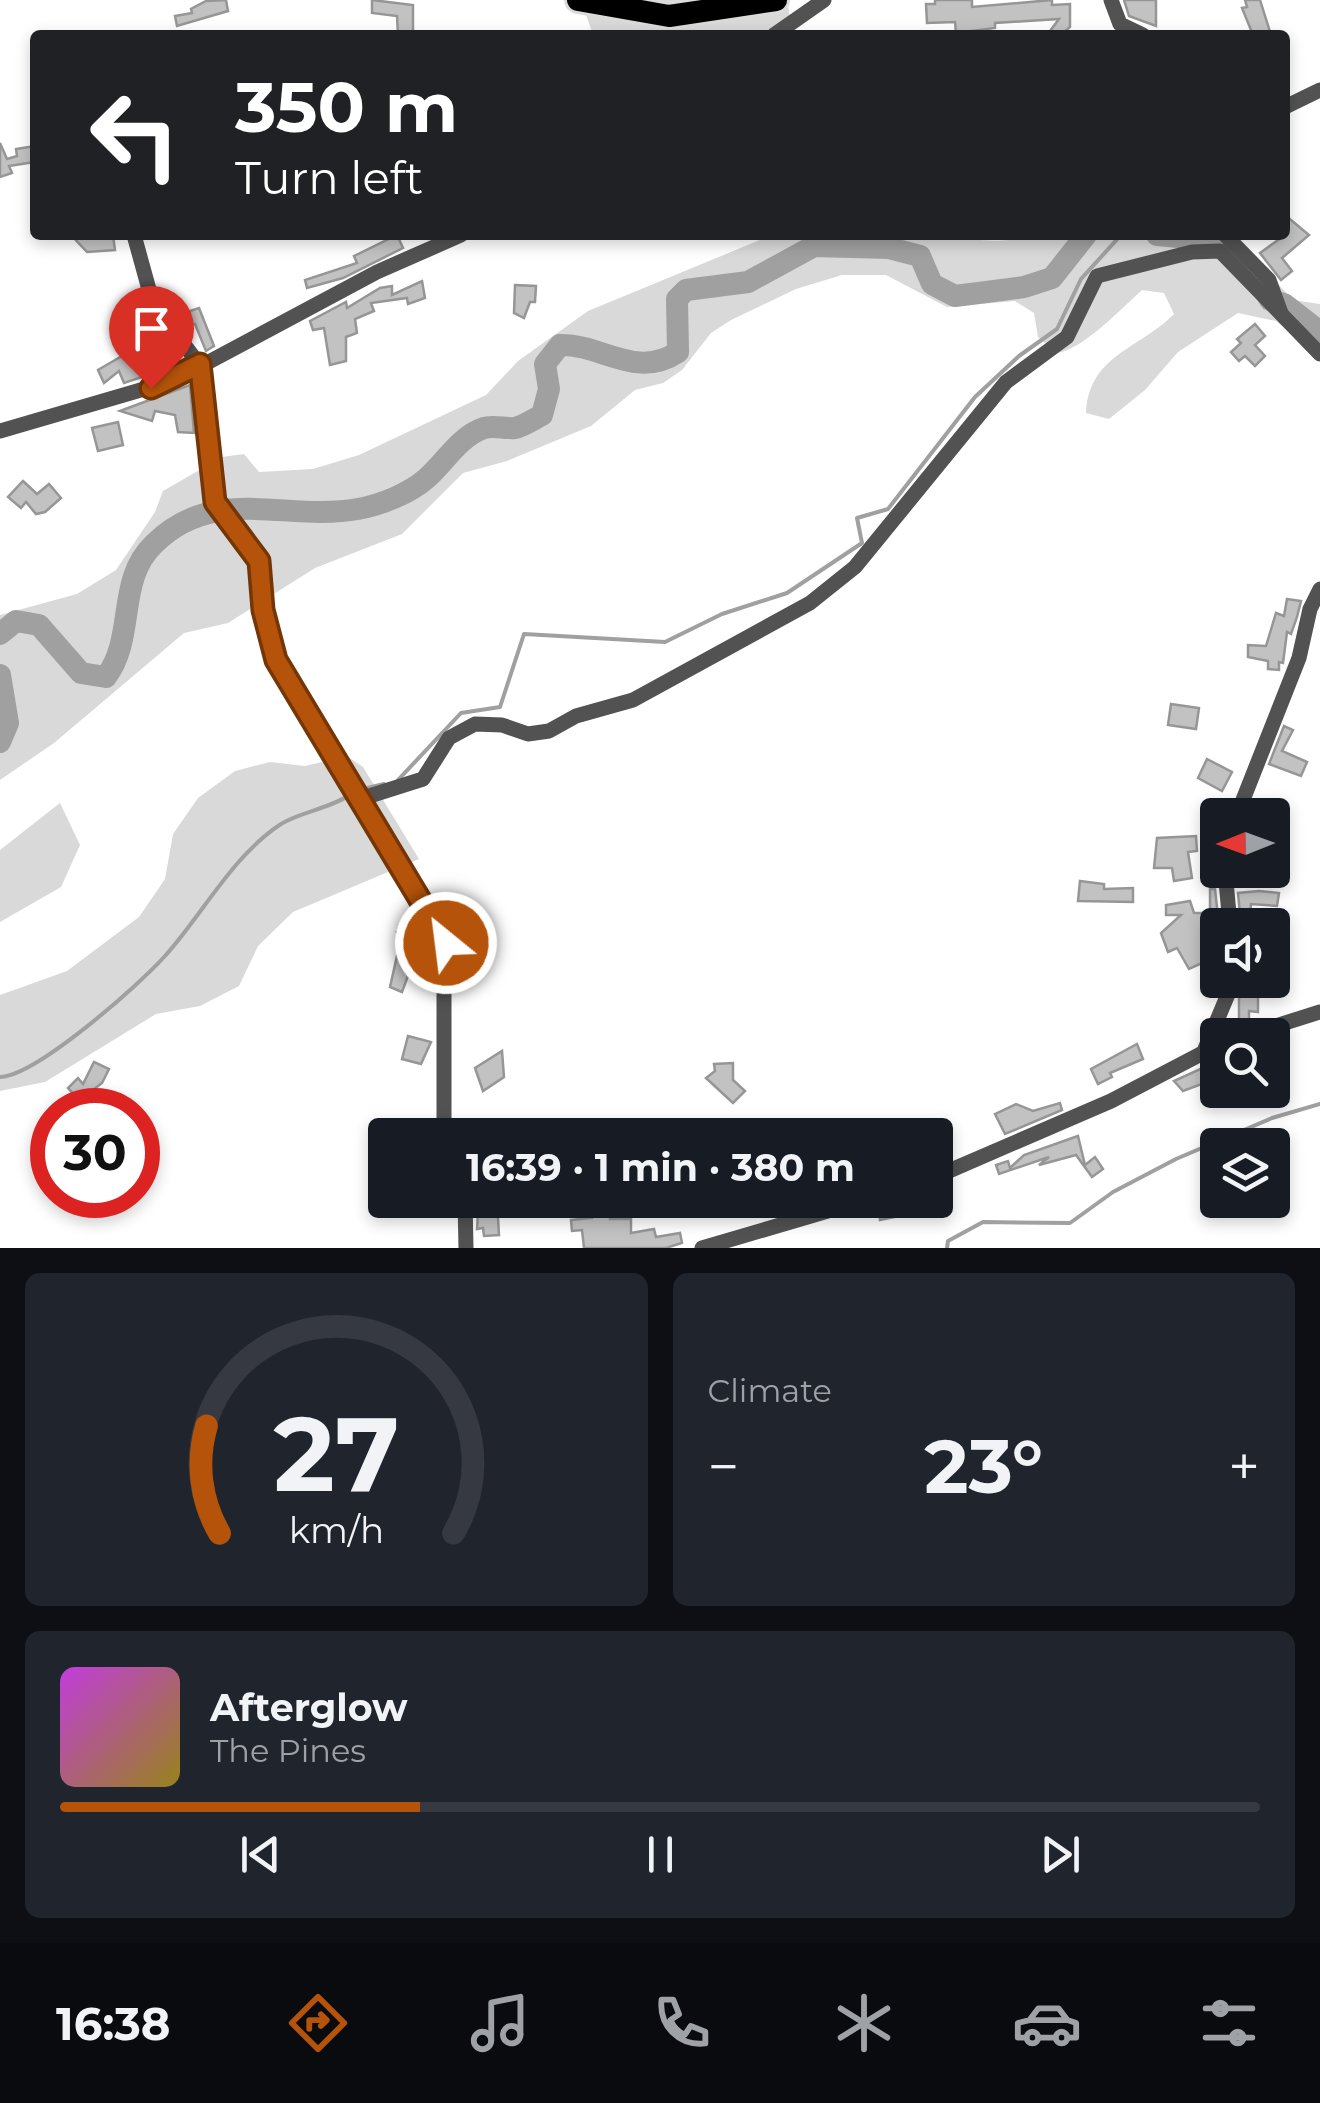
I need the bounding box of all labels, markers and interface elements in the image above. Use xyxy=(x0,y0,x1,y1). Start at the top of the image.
text: 350 m xyxy=(235,64,458,150)
icon: left xyxy=(70,70,200,200)
text: Turn left xyxy=(235,150,423,205)
pin xyxy=(109,286,194,389)
icon: arrive xyxy=(124,301,179,356)
north arrow xyxy=(1200,798,1290,888)
map controls xyxy=(1200,798,1290,1218)
position arrow xyxy=(394,891,498,995)
button: sound xyxy=(1200,908,1290,998)
button: search xyxy=(1200,1018,1290,1108)
speed limit sign: 30 xyxy=(30,1088,160,1218)
button: layers xyxy=(1200,1128,1290,1218)
text: 16:39 · 1 min · 380 m xyxy=(466,1144,855,1191)
text: Climate xyxy=(708,1371,832,1410)
text: 27 xyxy=(273,1390,399,1517)
text: 23° xyxy=(924,1420,1043,1512)
text: − xyxy=(708,1433,739,1500)
text: + xyxy=(1228,1433,1260,1500)
text: km/h xyxy=(289,1508,384,1552)
text: Afterglow xyxy=(210,1684,408,1731)
text: The Pines xyxy=(210,1731,366,1770)
icon: previous xyxy=(233,1827,288,1882)
icon: pause xyxy=(633,1827,688,1882)
icon: next xyxy=(1033,1827,1088,1882)
icon: directions xyxy=(283,1988,353,2058)
icon: music xyxy=(465,1988,535,2058)
icon: phone xyxy=(647,1988,717,2058)
icon: climate xyxy=(829,1988,899,2058)
icon: car xyxy=(1012,1988,1082,2058)
icon: filters xyxy=(1194,1988,1264,2058)
text: 16:38 xyxy=(56,1996,171,2051)

